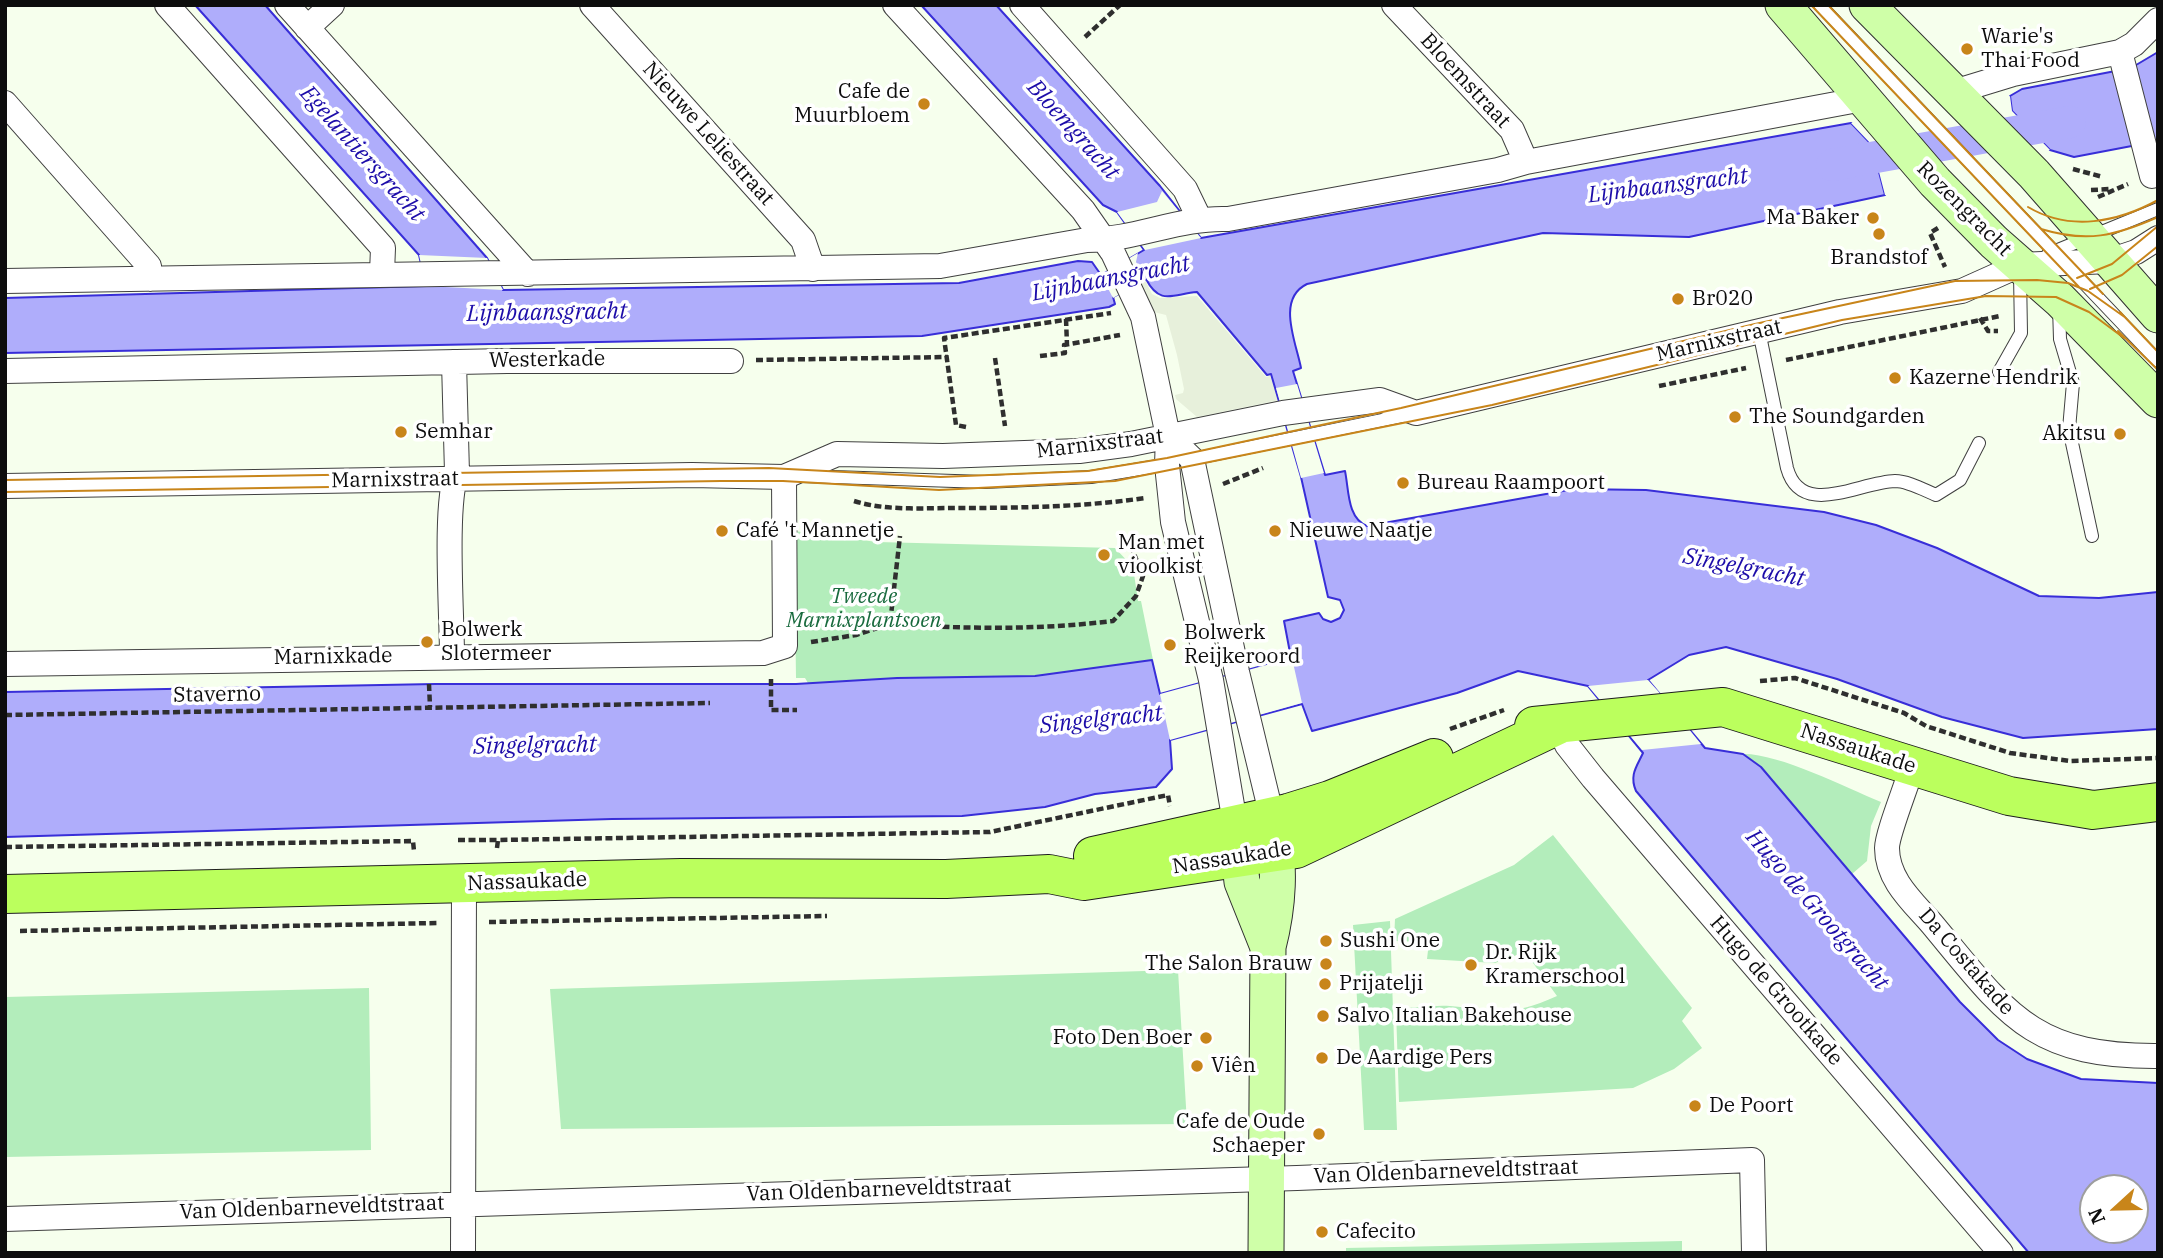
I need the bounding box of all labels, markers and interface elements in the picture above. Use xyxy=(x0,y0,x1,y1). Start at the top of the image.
place label: Warie's Thai Food xyxy=(1981,24,2080,74)
street label: Bloemstraat xyxy=(1415,28,1515,134)
marker: Warie's Thai Food xyxy=(1959,41,1975,57)
street label: Nieuwe Leliestraat xyxy=(637,57,779,211)
water label: Bloemgracht xyxy=(1021,74,1125,186)
place label: Cafe de Muurbloem xyxy=(794,79,910,129)
water label: Egelantiersgracht xyxy=(294,80,430,228)
marker: Cafe de Muurbloem xyxy=(916,96,932,112)
street label: Rozengracht xyxy=(1911,156,2017,262)
water label: Lijnbaansgracht xyxy=(1587,163,1749,209)
place label: Ma Baker xyxy=(1766,205,1859,231)
marker: Ma Baker xyxy=(1865,210,1881,226)
marker: Brandstof xyxy=(1871,226,1887,242)
place label: Brandstof xyxy=(1830,245,1928,271)
water label: Lijnbaansgracht xyxy=(1030,250,1192,308)
place label: Br020 xyxy=(1692,286,1753,312)
marker: Br020 xyxy=(1670,291,1686,307)
water label: Lijnbaansgracht xyxy=(466,298,628,328)
street label: Marnixstraat xyxy=(1654,314,1784,368)
street label: Westerkade xyxy=(489,346,605,374)
place label: Kazerne Hendrik xyxy=(1909,365,2078,391)
marker: Kazerne Hendrik xyxy=(1887,370,1903,386)
place label: The Soundgarden xyxy=(1749,404,1925,430)
marker: The Soundgarden xyxy=(1727,409,1743,425)
place label: Semhar xyxy=(415,419,492,445)
place label: Akitsu xyxy=(2042,421,2106,447)
marker: Semhar xyxy=(393,424,409,440)
street label: Marnixstraat xyxy=(1035,424,1165,464)
marker: Akitsu xyxy=(2112,426,2128,442)
street label: Marnixstraat xyxy=(331,466,459,494)
place label: Bureau Raampoort xyxy=(1417,470,1605,496)
marker: Bureau Raampoort xyxy=(1395,475,1411,491)
place label: Café 't Mannetje xyxy=(736,518,894,544)
place label: Nieuwe Naatje xyxy=(1289,518,1432,544)
marker: Café 't Mannetje xyxy=(714,523,730,539)
marker: Nieuwe Naatje xyxy=(1267,523,1283,539)
place label: Man met vioolkist xyxy=(1118,530,1205,580)
water label: Singelgracht xyxy=(1681,543,1807,593)
marker: Man met vioolkist xyxy=(1096,547,1112,563)
park label: Tweede Marnixplantsoen xyxy=(787,584,941,634)
place label: Bolwerk Slotermeer xyxy=(441,617,551,667)
place label: Bolwerk Reijkeroord xyxy=(1184,620,1301,670)
marker: Bolwerk Slotermeer xyxy=(419,634,435,650)
marker: Bolwerk Reijkeroord xyxy=(1162,637,1178,653)
street label: Marnixkade xyxy=(273,643,393,671)
street label: Staverno xyxy=(173,682,261,708)
water label: Singelgracht xyxy=(1038,700,1164,740)
street label: Nassaukade xyxy=(1797,718,1919,780)
water label: Singelgracht xyxy=(473,731,597,761)
water label: Hugo de Grootgracht xyxy=(1740,824,1894,996)
street label: Nassaukade xyxy=(1171,836,1293,880)
street label: Nassaukade xyxy=(467,867,587,897)
street label: Da Costakade xyxy=(1913,903,2019,1021)
street label: Hugo de Grootkade xyxy=(1704,911,1848,1071)
place label: Sushi One xyxy=(1340,928,1440,954)
marker: Sushi One xyxy=(1318,933,1334,949)
place label: Dr. Rijk Kramerschool xyxy=(1485,940,1625,990)
place label: The Salon Brauw xyxy=(1145,951,1312,977)
marker: The Salon Brauw xyxy=(1318,956,1334,972)
marker: Dr. Rijk Kramerschool xyxy=(1463,957,1479,973)
place label: Prijatelji xyxy=(1339,971,1423,997)
marker: Prijatelji xyxy=(1317,976,1333,992)
place label: Salvo Italian Bakehouse xyxy=(1337,1003,1572,1029)
marker: Salvo Italian Bakehouse xyxy=(1315,1008,1331,1024)
place label: Foto Den Boer xyxy=(1053,1025,1192,1051)
marker: Foto Den Boer xyxy=(1198,1030,1214,1046)
place label: De Aardige Pers xyxy=(1336,1045,1492,1071)
marker: De Aardige Pers xyxy=(1314,1050,1330,1066)
place label: Viên xyxy=(1211,1053,1256,1079)
marker: Viên xyxy=(1189,1058,1205,1074)
place label: De Poort xyxy=(1709,1093,1793,1119)
marker: De Poort xyxy=(1687,1098,1703,1114)
place label: Cafe de Oude Schaeper xyxy=(1176,1109,1305,1159)
marker: Cafe de Oude Schaeper xyxy=(1311,1126,1327,1142)
street label: Van Oldenbarneveldtstraat xyxy=(1313,1155,1579,1189)
street label: Van Oldenbarneveldtstraat xyxy=(746,1173,1012,1207)
north arrow xyxy=(2079,1174,2149,1244)
street label: Van Oldenbarneveldtstraat xyxy=(179,1191,445,1225)
text: N xyxy=(2082,1205,2110,1228)
place label: Cafecito xyxy=(1336,1219,1416,1245)
marker: Cafecito xyxy=(1314,1224,1330,1240)

